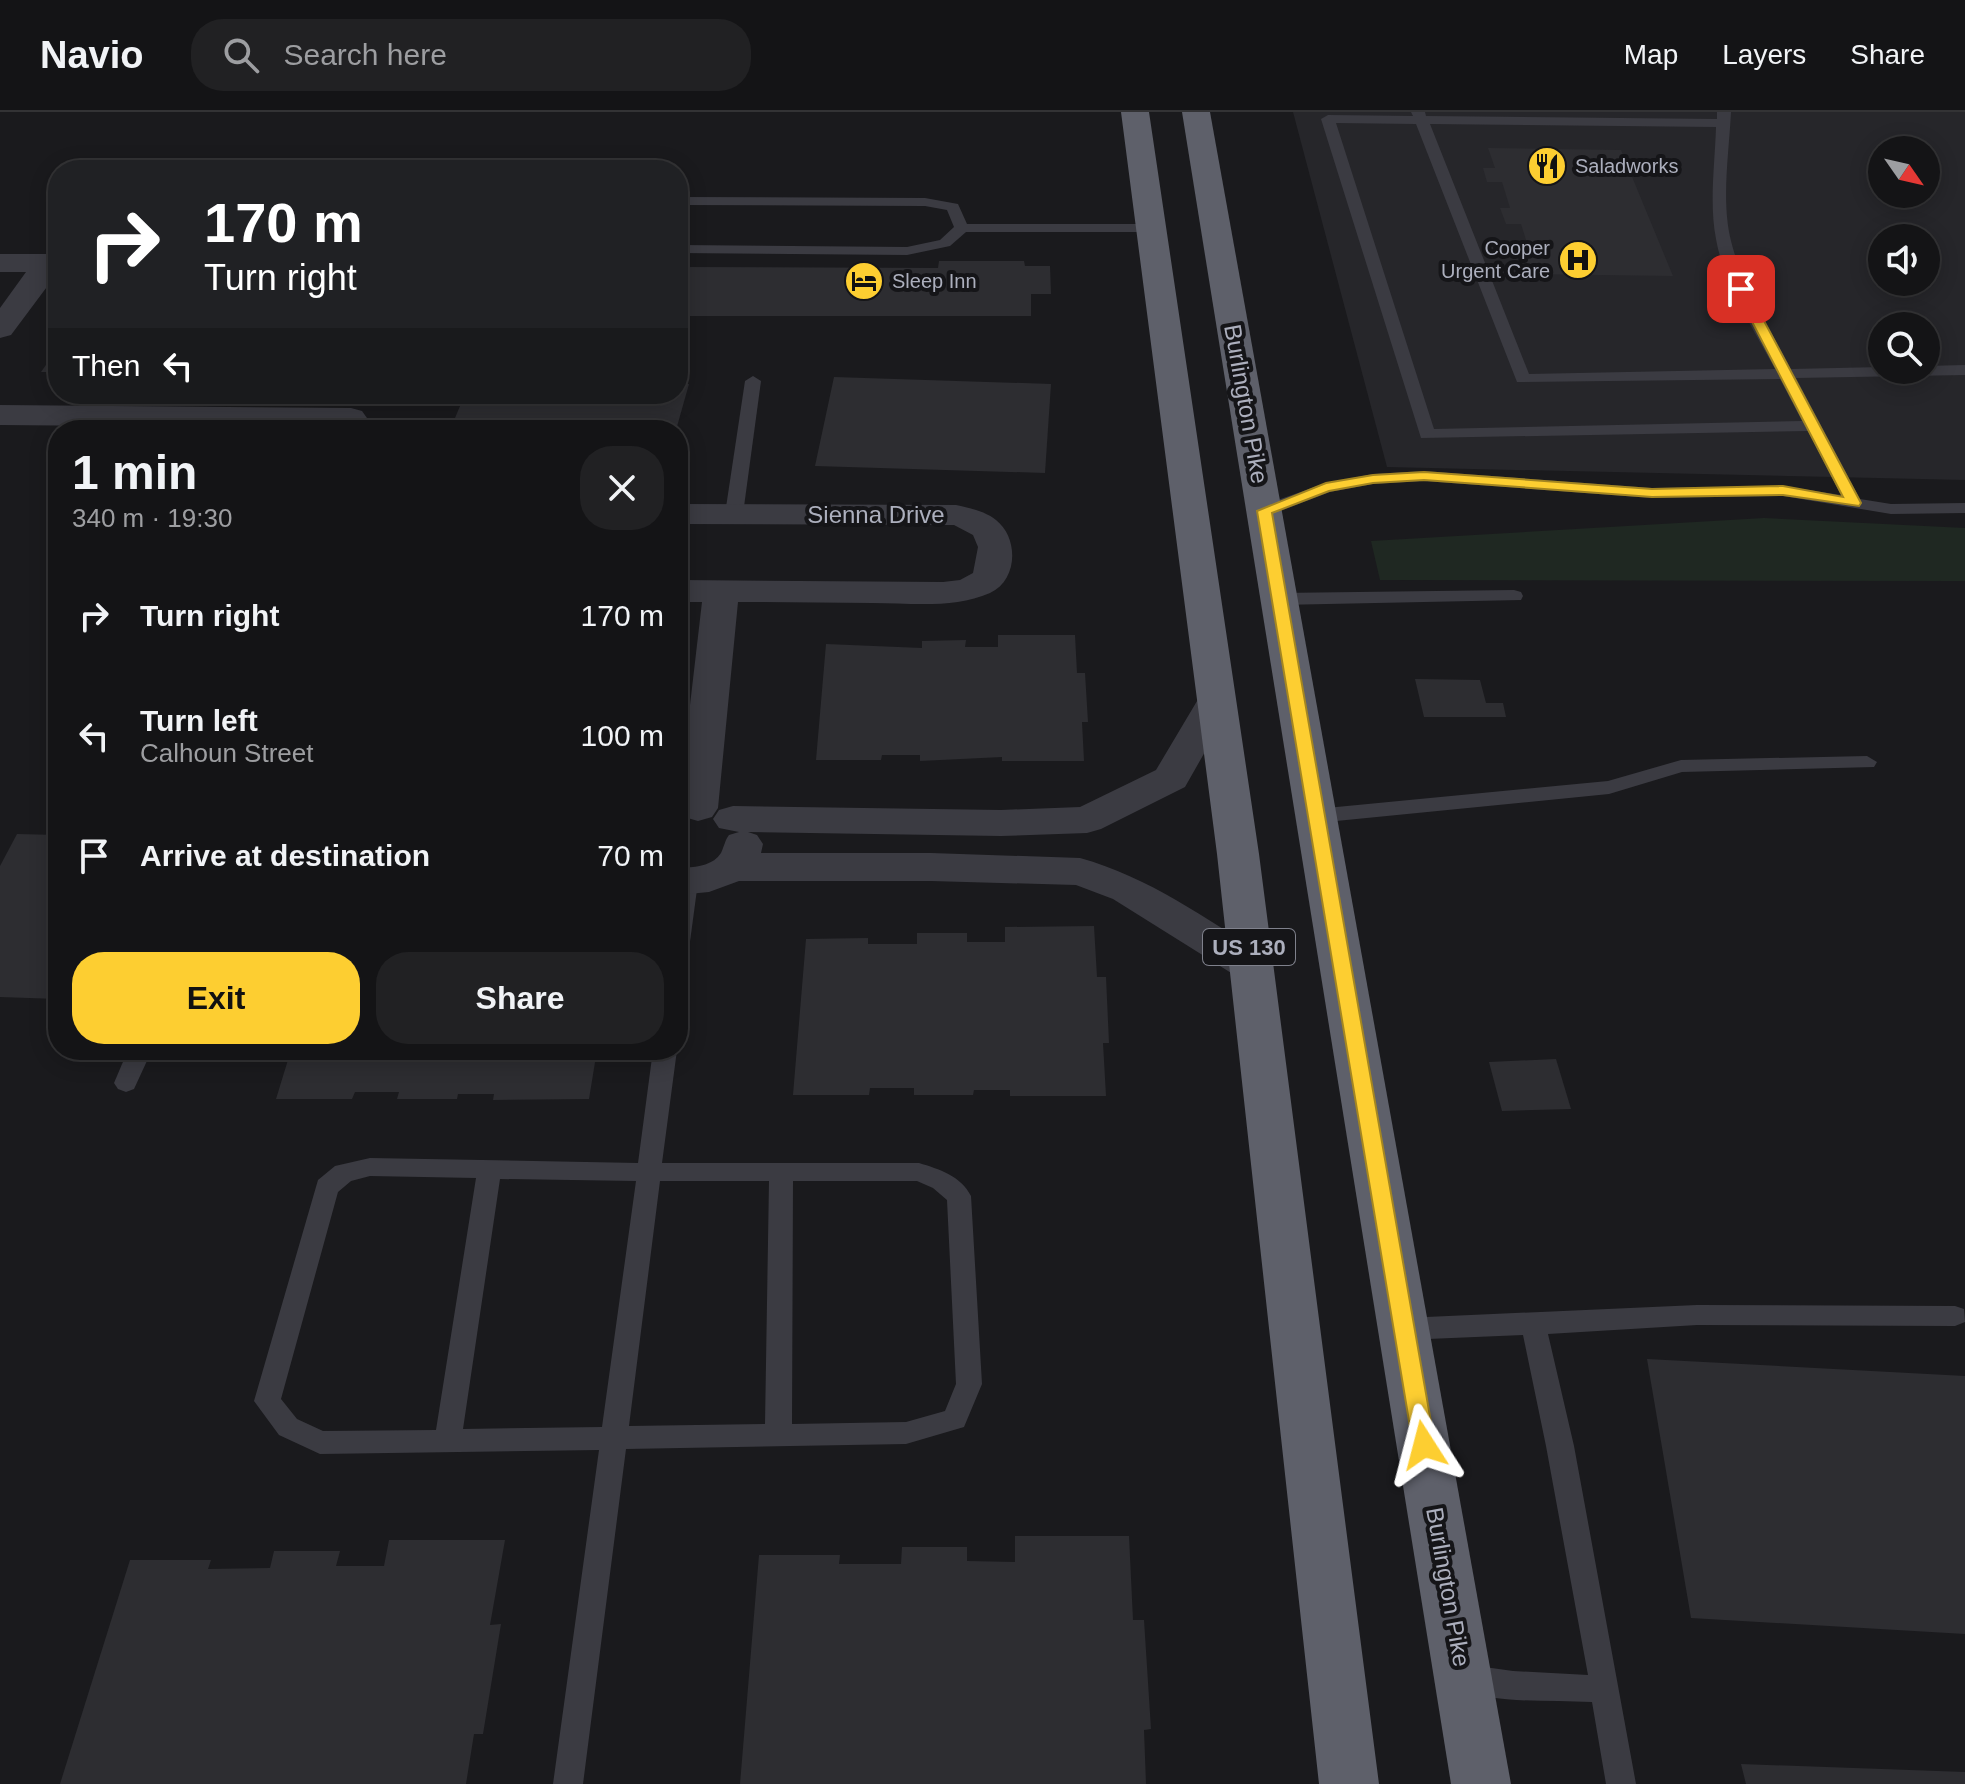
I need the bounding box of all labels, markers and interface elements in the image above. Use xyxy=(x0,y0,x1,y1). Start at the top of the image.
search box xyxy=(191,19,751,91)
icon: search xyxy=(219,33,263,77)
text: Navio xyxy=(40,34,143,76)
text: Search here xyxy=(283,38,447,71)
text: Map xyxy=(1624,39,1678,70)
text: Layers xyxy=(1722,39,1806,70)
text: Share xyxy=(1850,39,1925,70)
north arrow xyxy=(1868,136,1940,208)
map controls xyxy=(1868,136,1940,384)
restaurant icon: Saladworks xyxy=(1526,145,1568,187)
place label: Saladworks xyxy=(1575,155,1678,177)
text: 170 m xyxy=(204,191,363,254)
icon: right xyxy=(72,192,176,296)
button: sound xyxy=(1868,224,1940,296)
place label: Cooper Urgent Care xyxy=(1441,237,1550,282)
hospital icon: Cooper Urgent Care xyxy=(1557,239,1599,281)
pin xyxy=(1707,255,1775,323)
text: Turn right xyxy=(204,257,357,298)
hotel icon: Sleep Inn xyxy=(843,260,885,302)
icon: arrive xyxy=(1719,267,1763,311)
place label: Sleep Inn xyxy=(892,270,977,292)
button: search xyxy=(1868,312,1940,384)
street label: Burlington Pike xyxy=(1219,322,1274,486)
icon: left xyxy=(156,344,200,388)
text: Then xyxy=(72,349,140,382)
text: 1 min xyxy=(72,446,197,499)
button: close xyxy=(580,446,664,530)
street label: Sienna Drive xyxy=(807,501,945,528)
text: 340 m · 19:30 xyxy=(72,503,232,533)
icon: right xyxy=(72,594,116,638)
text: Turn right xyxy=(140,599,279,632)
text: 170 m xyxy=(581,599,664,632)
text: Turn left xyxy=(140,704,258,737)
icon: left xyxy=(72,714,116,758)
text: 100 m xyxy=(581,719,664,752)
text: Calhoun Street xyxy=(140,738,313,768)
icon: arrive xyxy=(72,834,116,878)
text: Arrive at destination xyxy=(140,839,430,872)
text: 70 m xyxy=(597,839,664,872)
road number: US 130 xyxy=(1203,929,1295,965)
button: Exit xyxy=(72,952,360,1044)
button: Share xyxy=(376,952,664,1044)
position arrow xyxy=(1382,1403,1466,1487)
street label: Burlington Pike xyxy=(1421,1505,1476,1669)

